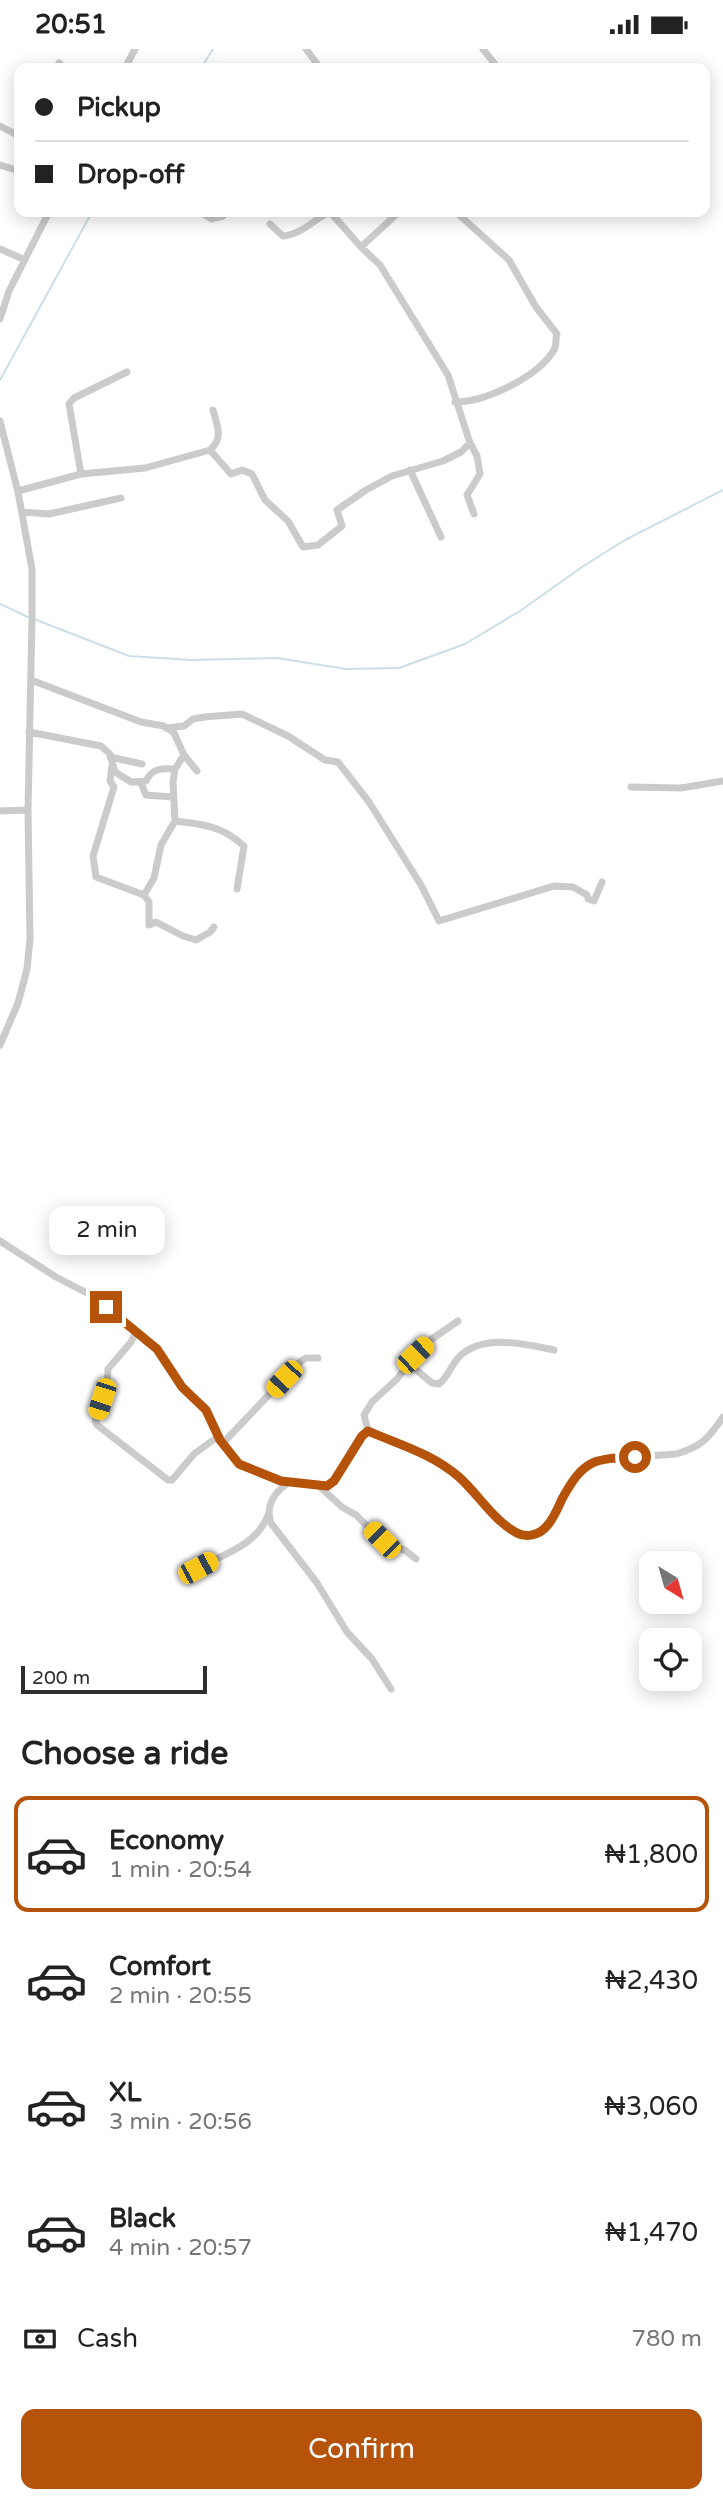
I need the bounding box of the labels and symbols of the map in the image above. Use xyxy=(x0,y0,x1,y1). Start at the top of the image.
callout: 2 min xyxy=(48,1205,164,1255)
route end xyxy=(90,1291,122,1323)
car xyxy=(393,1333,438,1377)
car xyxy=(262,1356,307,1402)
car xyxy=(86,1376,119,1422)
route start xyxy=(619,1441,651,1473)
car xyxy=(360,1518,405,1562)
car xyxy=(175,1549,222,1587)
north arrow xyxy=(639,1551,702,1613)
scale bar xyxy=(21,1663,206,1695)

